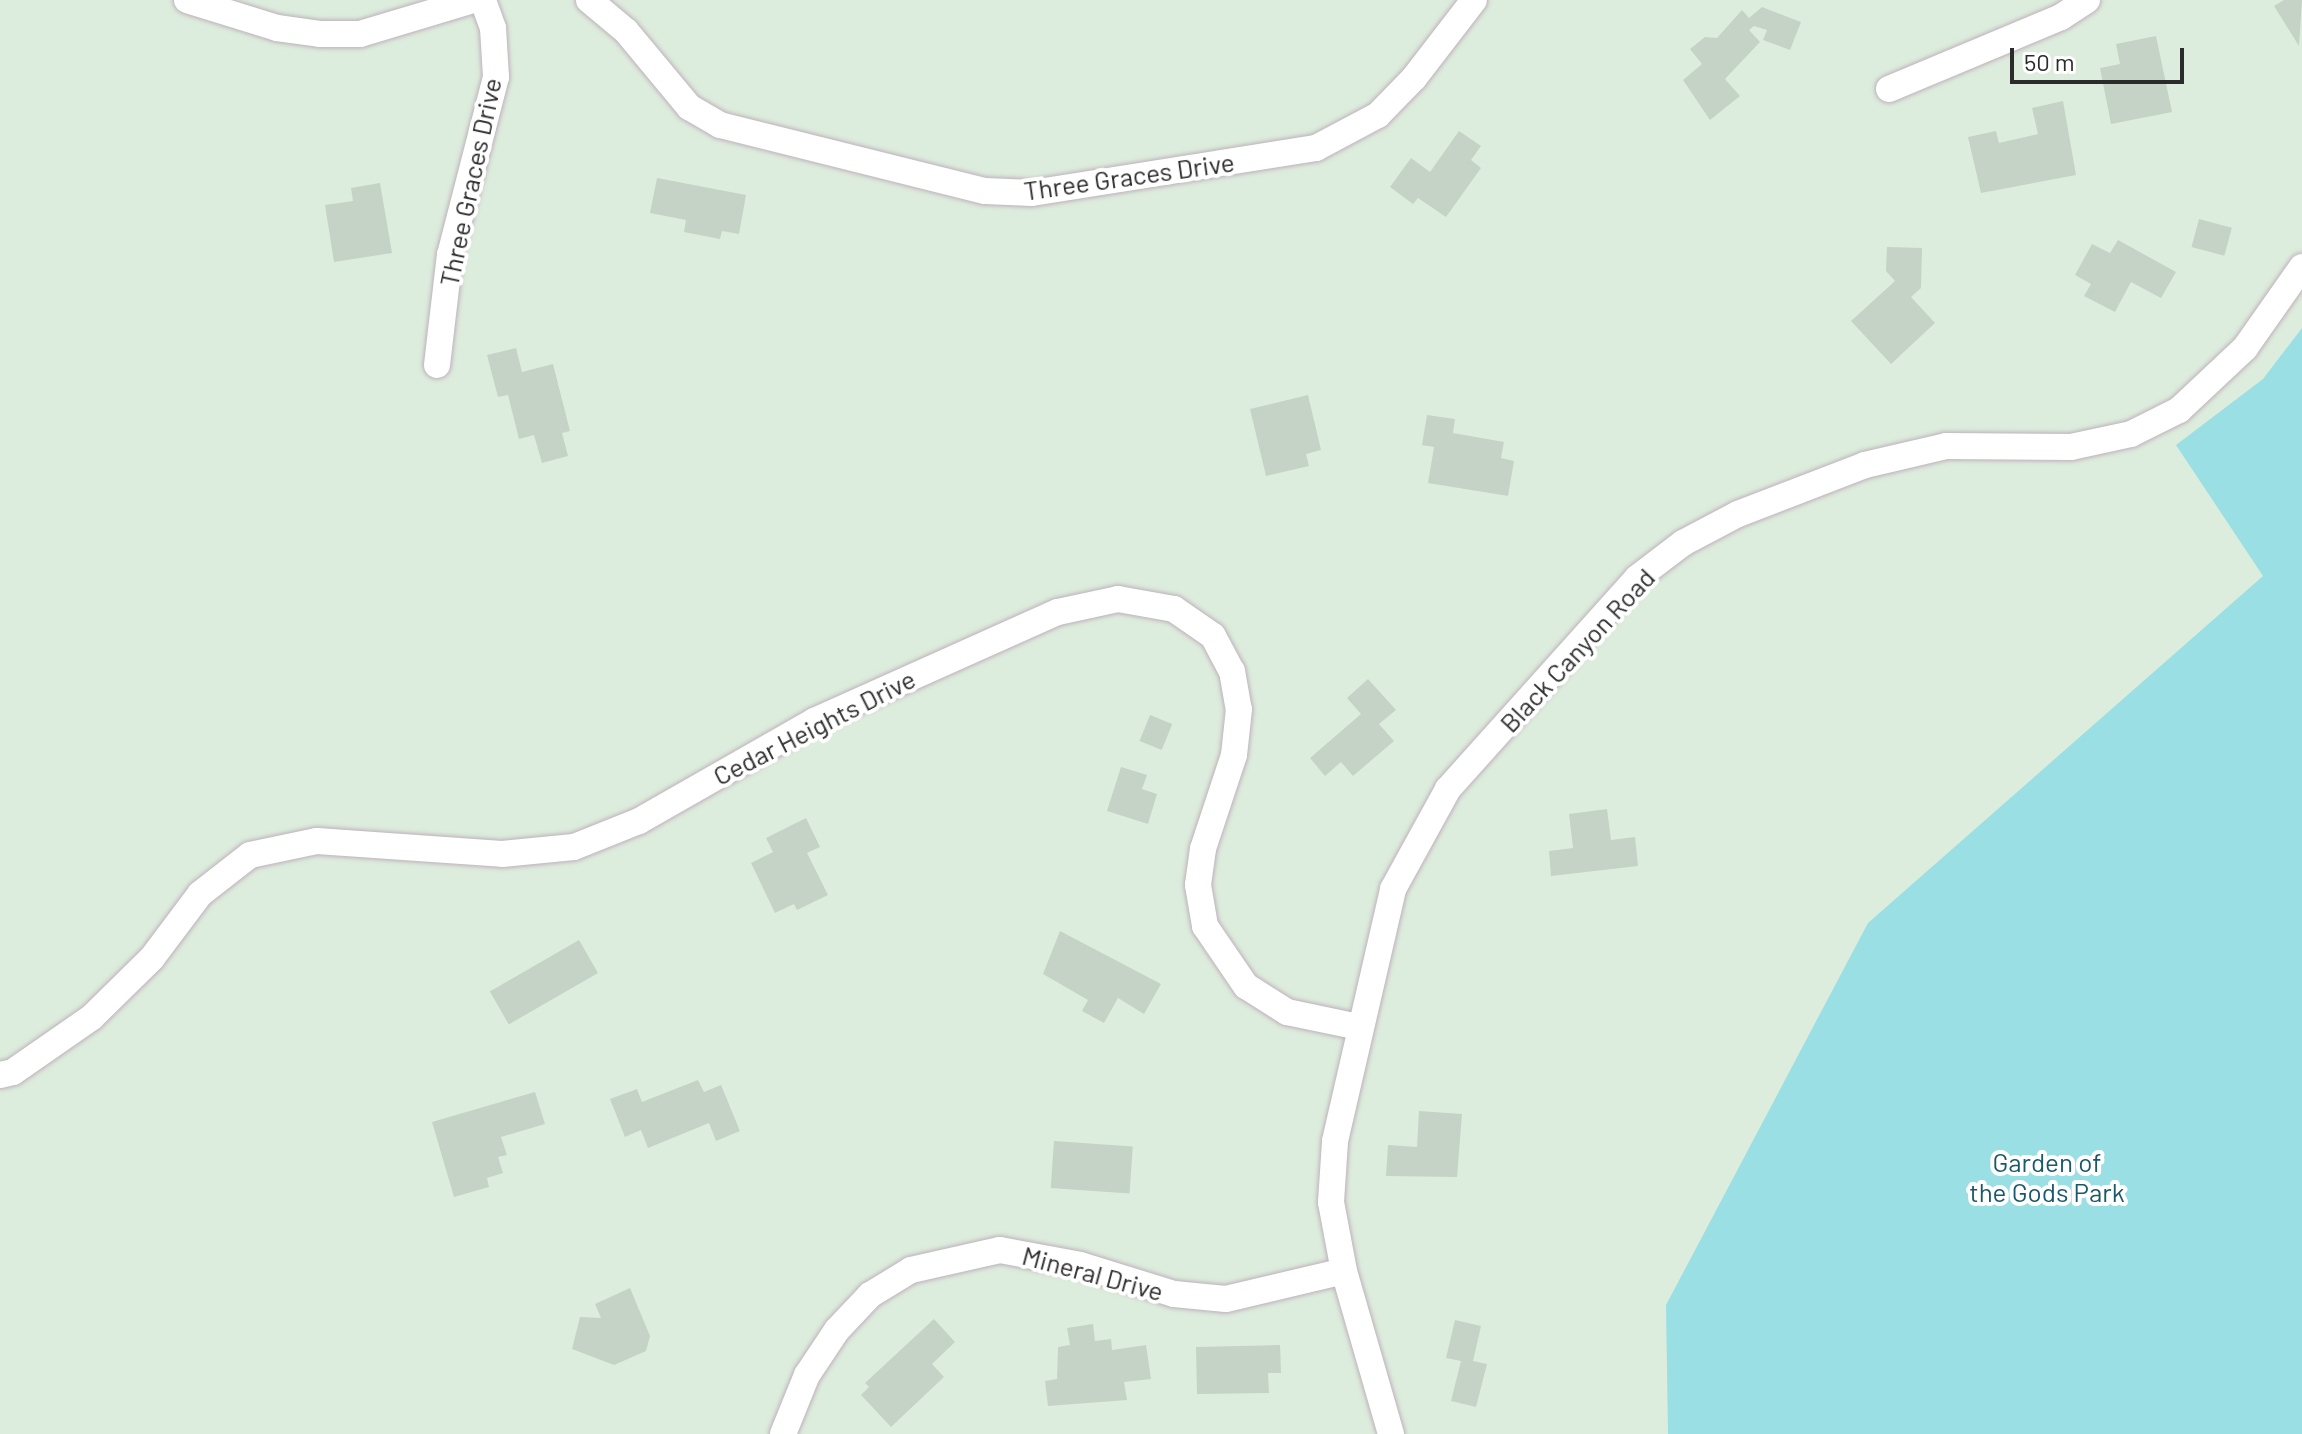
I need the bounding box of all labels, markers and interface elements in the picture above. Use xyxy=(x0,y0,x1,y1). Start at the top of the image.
scale bar xyxy=(2014,32,2188,82)
text: 50 m xyxy=(2024,47,2075,76)
street label: Three Graces Drive xyxy=(433,75,507,289)
street label: Three Graces Drive xyxy=(1022,146,1236,206)
street label: Black Canyon Road xyxy=(1493,562,1661,738)
street label: Cedar Heights Drive xyxy=(708,663,920,791)
park label: Garden of the Gods Park xyxy=(1969,1146,2125,1208)
street label: Mineral Drive xyxy=(1019,1239,1167,1307)

